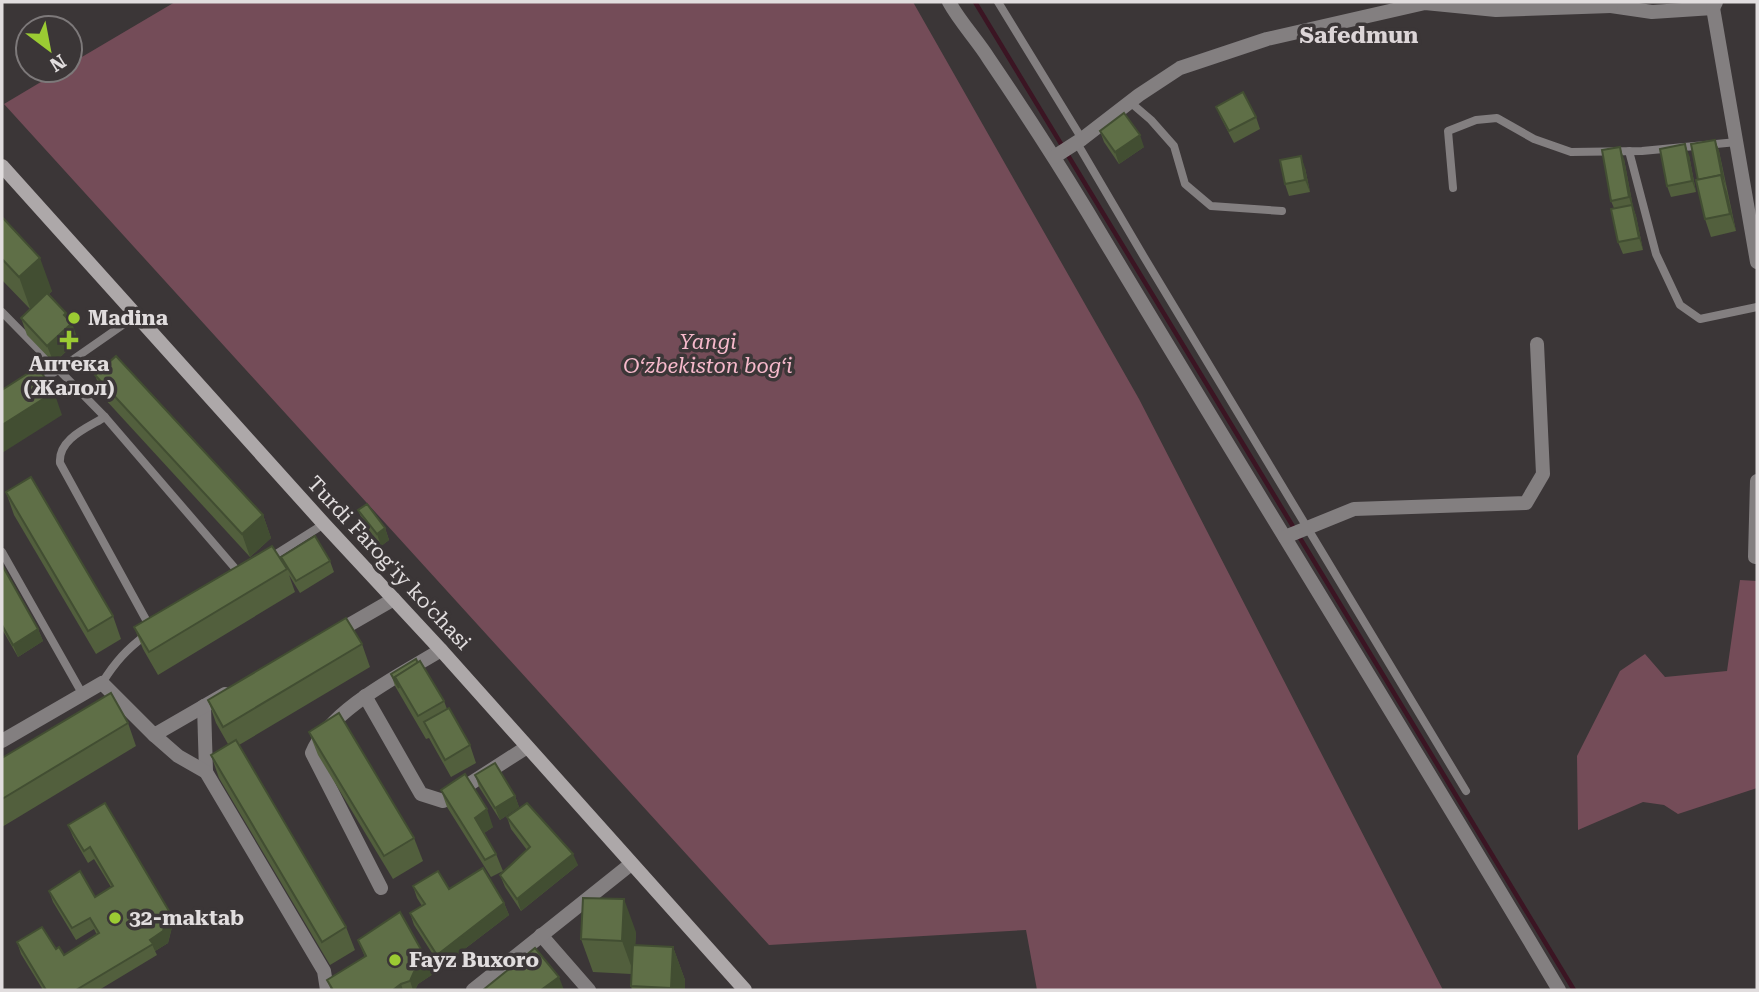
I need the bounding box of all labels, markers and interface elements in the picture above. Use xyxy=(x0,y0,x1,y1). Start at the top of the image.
north arrow xyxy=(14,14,84,84)
district label: Safedmun xyxy=(1299,22,1419,49)
text: N xyxy=(45,49,70,77)
place label: Madina xyxy=(88,306,169,330)
marker: Madina xyxy=(66,310,82,326)
park label: Yangi Oʻzbekiston bogʻi xyxy=(623,330,793,378)
marker: Аптека (Жалол) xyxy=(61,332,77,348)
place label: Аптека (Жалол) xyxy=(23,352,115,400)
street label: Turdi Farog'iy ko'chasi xyxy=(302,471,476,655)
place label: 32-maktab xyxy=(129,906,244,930)
marker: 32-maktab xyxy=(107,910,123,926)
place label: Fayz Buxoro xyxy=(409,948,539,972)
marker: Fayz Buxoro xyxy=(387,952,403,968)

